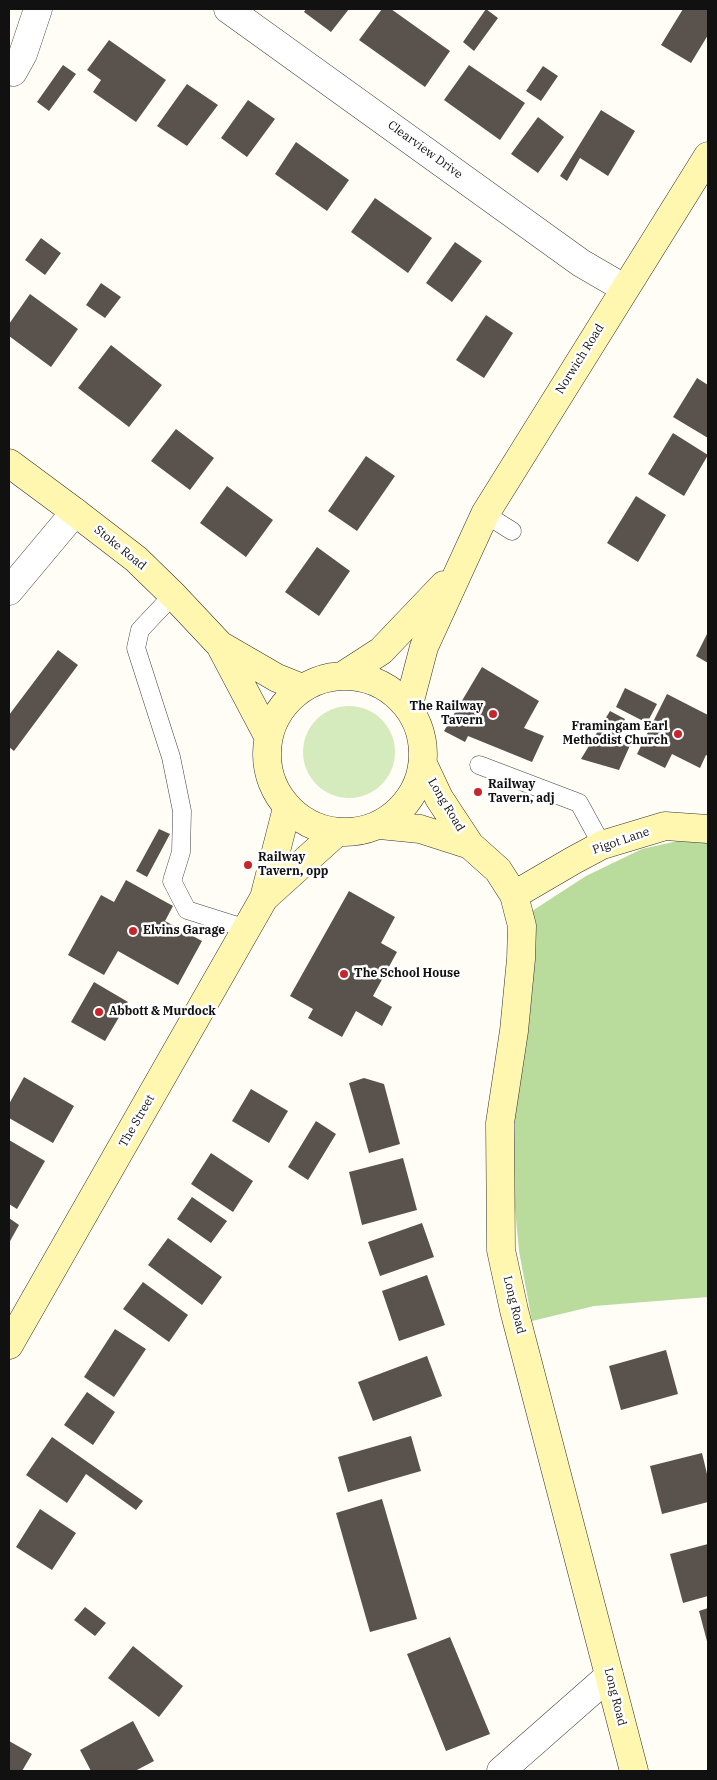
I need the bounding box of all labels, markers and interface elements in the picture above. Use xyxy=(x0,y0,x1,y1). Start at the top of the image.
street label: Clearview Drive xyxy=(385,118,465,182)
street label: Norwich Road xyxy=(553,321,607,397)
street label: Stoke Road xyxy=(91,523,149,573)
place label: The Railway Tavern xyxy=(410,700,483,728)
marker: The Railway Tavern xyxy=(487,708,499,720)
place label: Framingam Earl Methodist Church xyxy=(562,720,668,748)
marker: Framingam Earl Methodist Church xyxy=(672,728,684,740)
street label: Long Road xyxy=(425,776,467,834)
place label: Railway Tavern, adj xyxy=(488,778,555,806)
marker: Railway Tavern, adj xyxy=(472,786,484,798)
street label: Pigot Lane xyxy=(591,825,651,857)
place label: Railway Tavern, opp xyxy=(258,851,328,879)
marker: Railway Tavern, opp xyxy=(242,859,254,871)
place label: Elvins Garage xyxy=(143,924,225,938)
marker: Elvins Garage xyxy=(127,925,139,937)
place label: The School House xyxy=(354,967,460,981)
marker: The School House xyxy=(338,968,350,980)
place label: Abbott & Murdock xyxy=(109,1005,216,1019)
marker: Abbott & Murdock xyxy=(93,1006,105,1018)
street label: The Street xyxy=(116,1092,158,1150)
street label: Long Road xyxy=(500,1274,528,1336)
street label: Long Road xyxy=(601,1666,629,1728)

